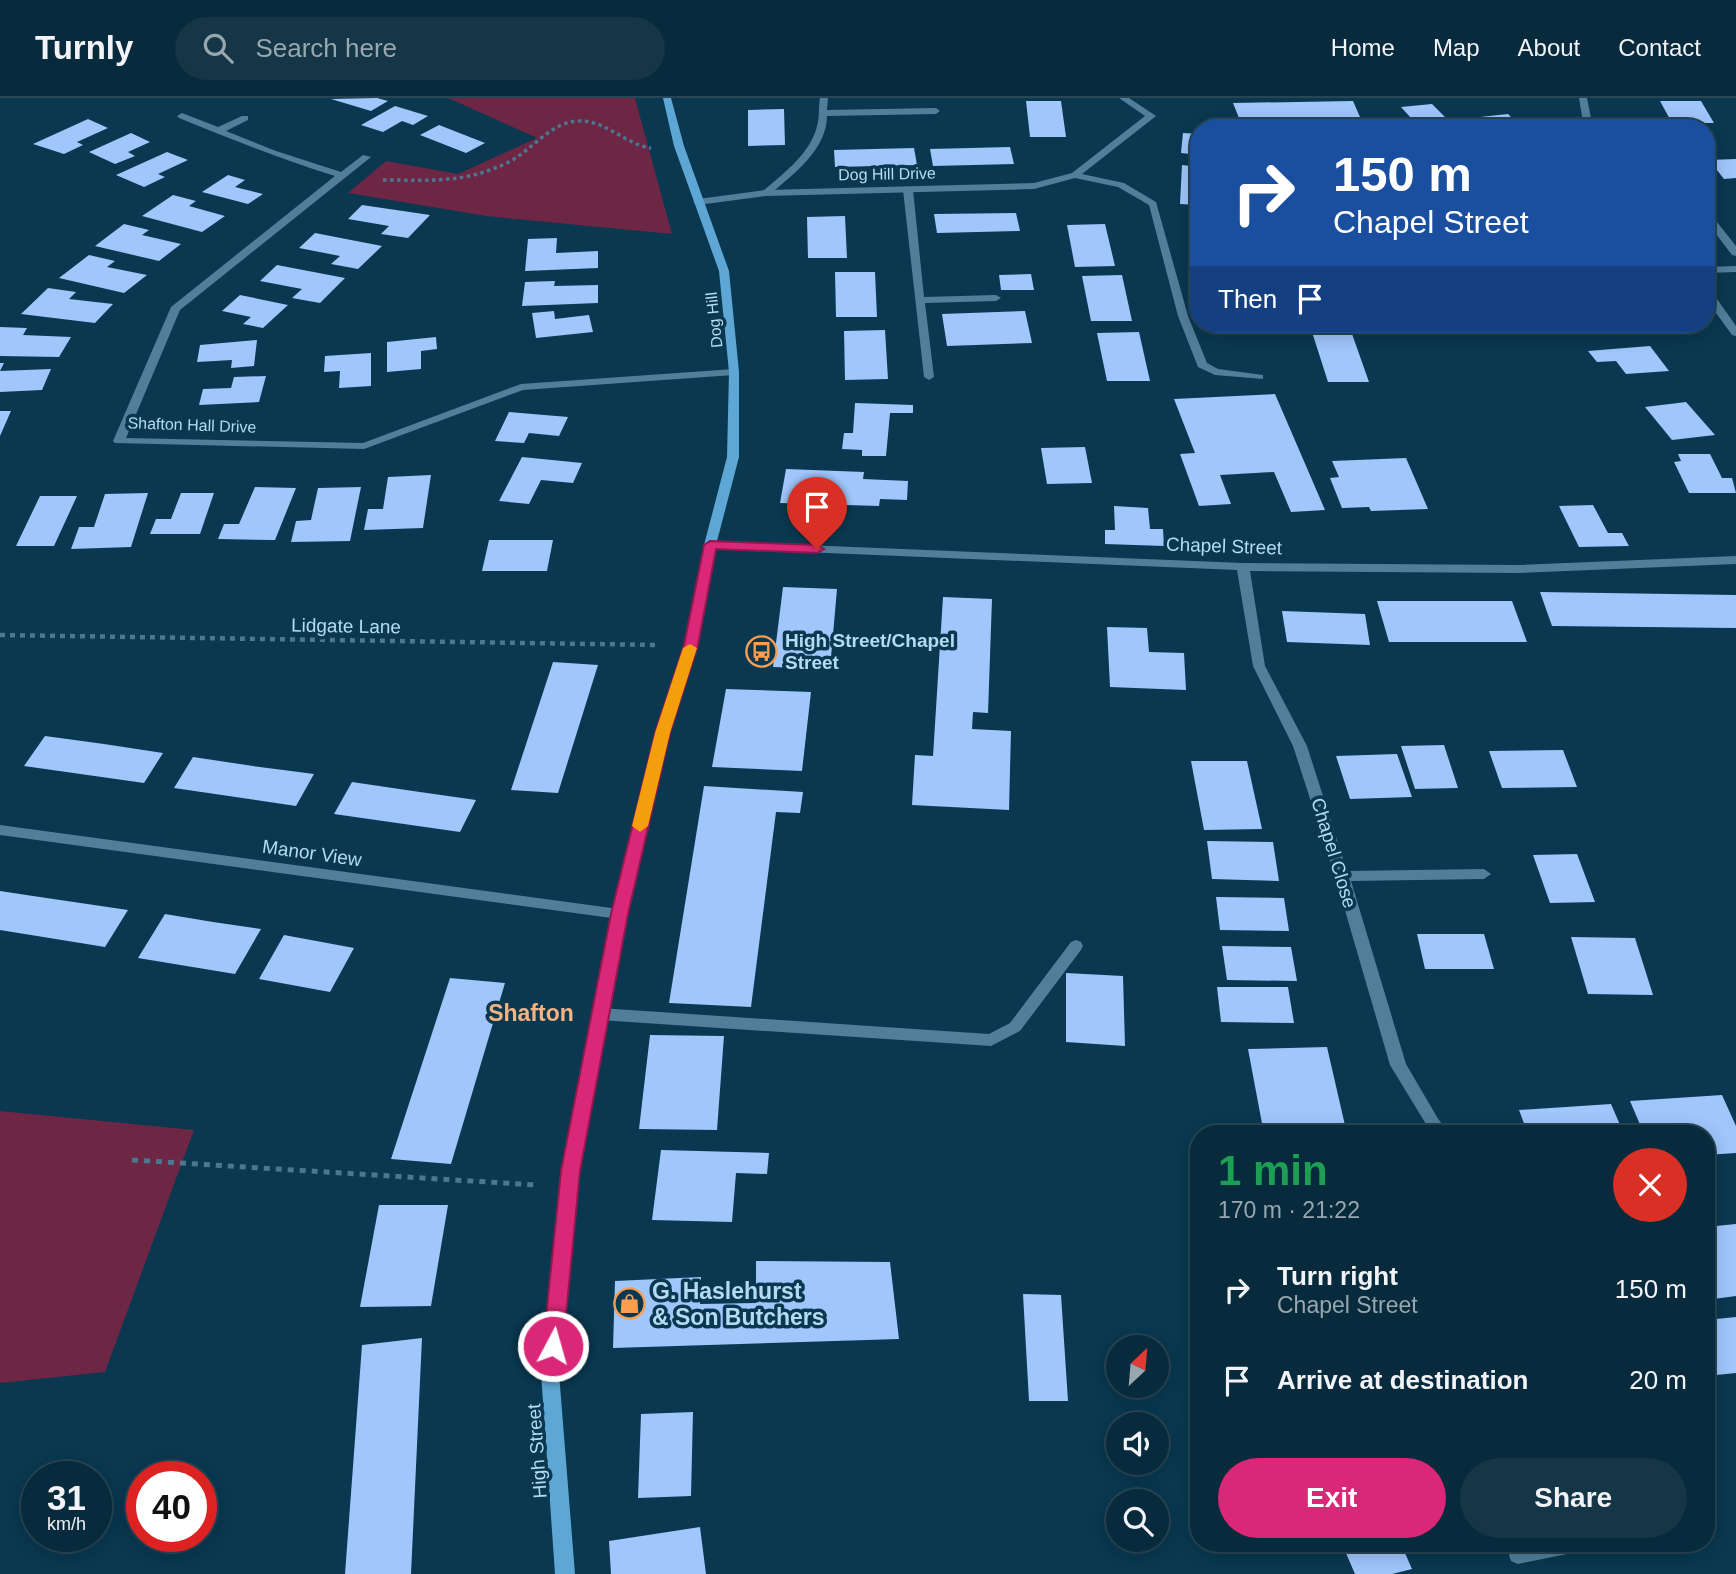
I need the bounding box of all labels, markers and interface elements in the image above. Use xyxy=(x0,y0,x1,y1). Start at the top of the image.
search box xyxy=(175,17,665,80)
text: Turnly xyxy=(35,29,133,66)
icon: search xyxy=(199,29,237,67)
text: Search here xyxy=(255,33,397,63)
text: Home xyxy=(1331,34,1395,61)
text: Map xyxy=(1433,34,1480,61)
text: About xyxy=(1518,34,1580,61)
text: Contact xyxy=(1618,34,1701,61)
icon: right xyxy=(1218,147,1309,238)
text: 150 m xyxy=(1333,147,1472,201)
street label: Dog Hill Drive xyxy=(838,165,936,183)
text: Chapel Street xyxy=(1333,204,1529,240)
icon: arrive xyxy=(1291,280,1329,318)
text: Then xyxy=(1218,284,1277,314)
street label: Dog Hill xyxy=(703,291,725,349)
street label: Shafton Hall Drive xyxy=(127,414,257,436)
pin xyxy=(787,477,847,549)
icon: arrive xyxy=(798,488,836,526)
street label: Chapel Street xyxy=(1166,533,1283,559)
street label: Lidgate Lane xyxy=(291,615,401,637)
place label: High Street/Chapel Street xyxy=(785,630,955,673)
bus stop icon: High Street/Chapel Street xyxy=(745,634,779,668)
street label: Chapel Close xyxy=(1307,795,1361,911)
street label: Manor View xyxy=(261,836,363,870)
district label: Shafton xyxy=(488,1000,574,1026)
text: 1 min xyxy=(1218,1147,1328,1194)
button: close xyxy=(1613,1148,1687,1222)
text: 170 m · 21:22 xyxy=(1218,1197,1360,1223)
text: Turn right xyxy=(1277,1261,1398,1291)
icon: right xyxy=(1218,1271,1256,1309)
text: 150 m xyxy=(1615,1274,1687,1304)
place label: G. Haslehurst & Son Butchers xyxy=(652,1278,825,1330)
shop icon: G. Haslehurst & Son Butchers xyxy=(612,1287,646,1321)
text: Chapel Street xyxy=(1277,1292,1418,1318)
position arrow xyxy=(516,1309,590,1383)
north arrow xyxy=(1106,1335,1169,1398)
map controls xyxy=(1106,1335,1169,1552)
icon: arrive xyxy=(1218,1362,1256,1400)
text: Arrive at destination xyxy=(1277,1365,1528,1395)
text: 20 m xyxy=(1629,1365,1687,1395)
street label: High Street xyxy=(523,1402,551,1499)
button: sound xyxy=(1106,1412,1169,1475)
button: Exit xyxy=(1218,1458,1446,1538)
button: Share xyxy=(1460,1458,1687,1538)
speed limit sign: 40 xyxy=(126,1461,217,1552)
text: 31 xyxy=(47,1478,86,1517)
button: search xyxy=(1106,1489,1169,1552)
text: km/h xyxy=(47,1514,86,1534)

